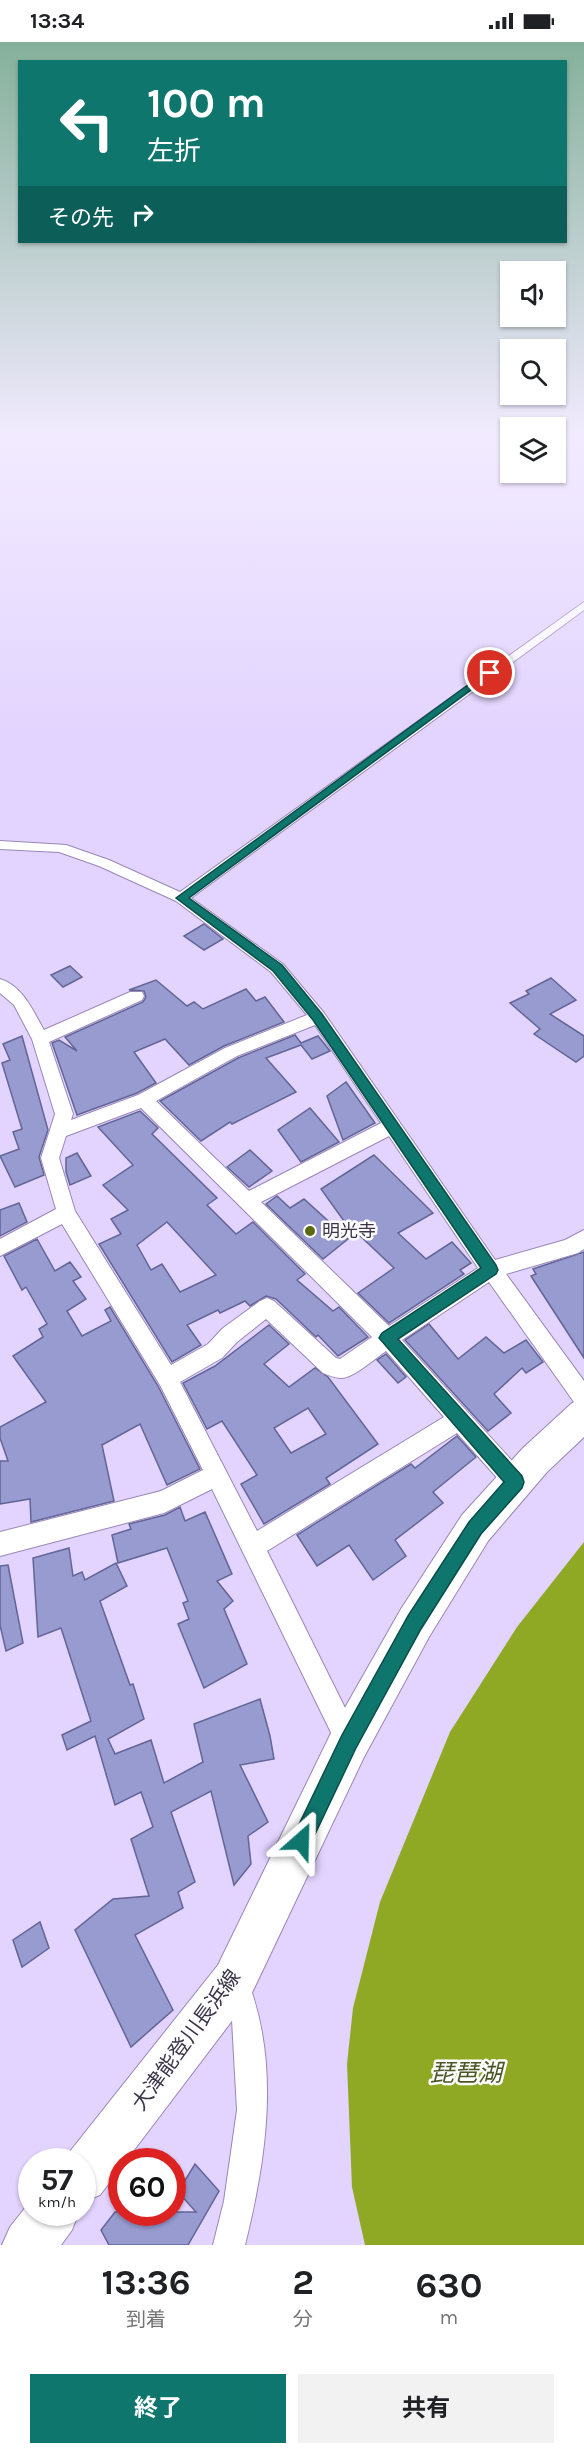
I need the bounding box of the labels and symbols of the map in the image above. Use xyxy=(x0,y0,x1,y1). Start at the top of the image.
pin xyxy=(464,647,515,698)
place label: 明光寺 xyxy=(322,1220,376,1242)
marker: 明光寺 xyxy=(303,1224,317,1238)
position arrow xyxy=(269,1809,333,1873)
street label: 大津能登川長浜線 xyxy=(127,1965,245,2115)
water label: 琵琶湖 xyxy=(430,2059,506,2087)
speed limit sign: 60 xyxy=(108,2148,186,2226)

